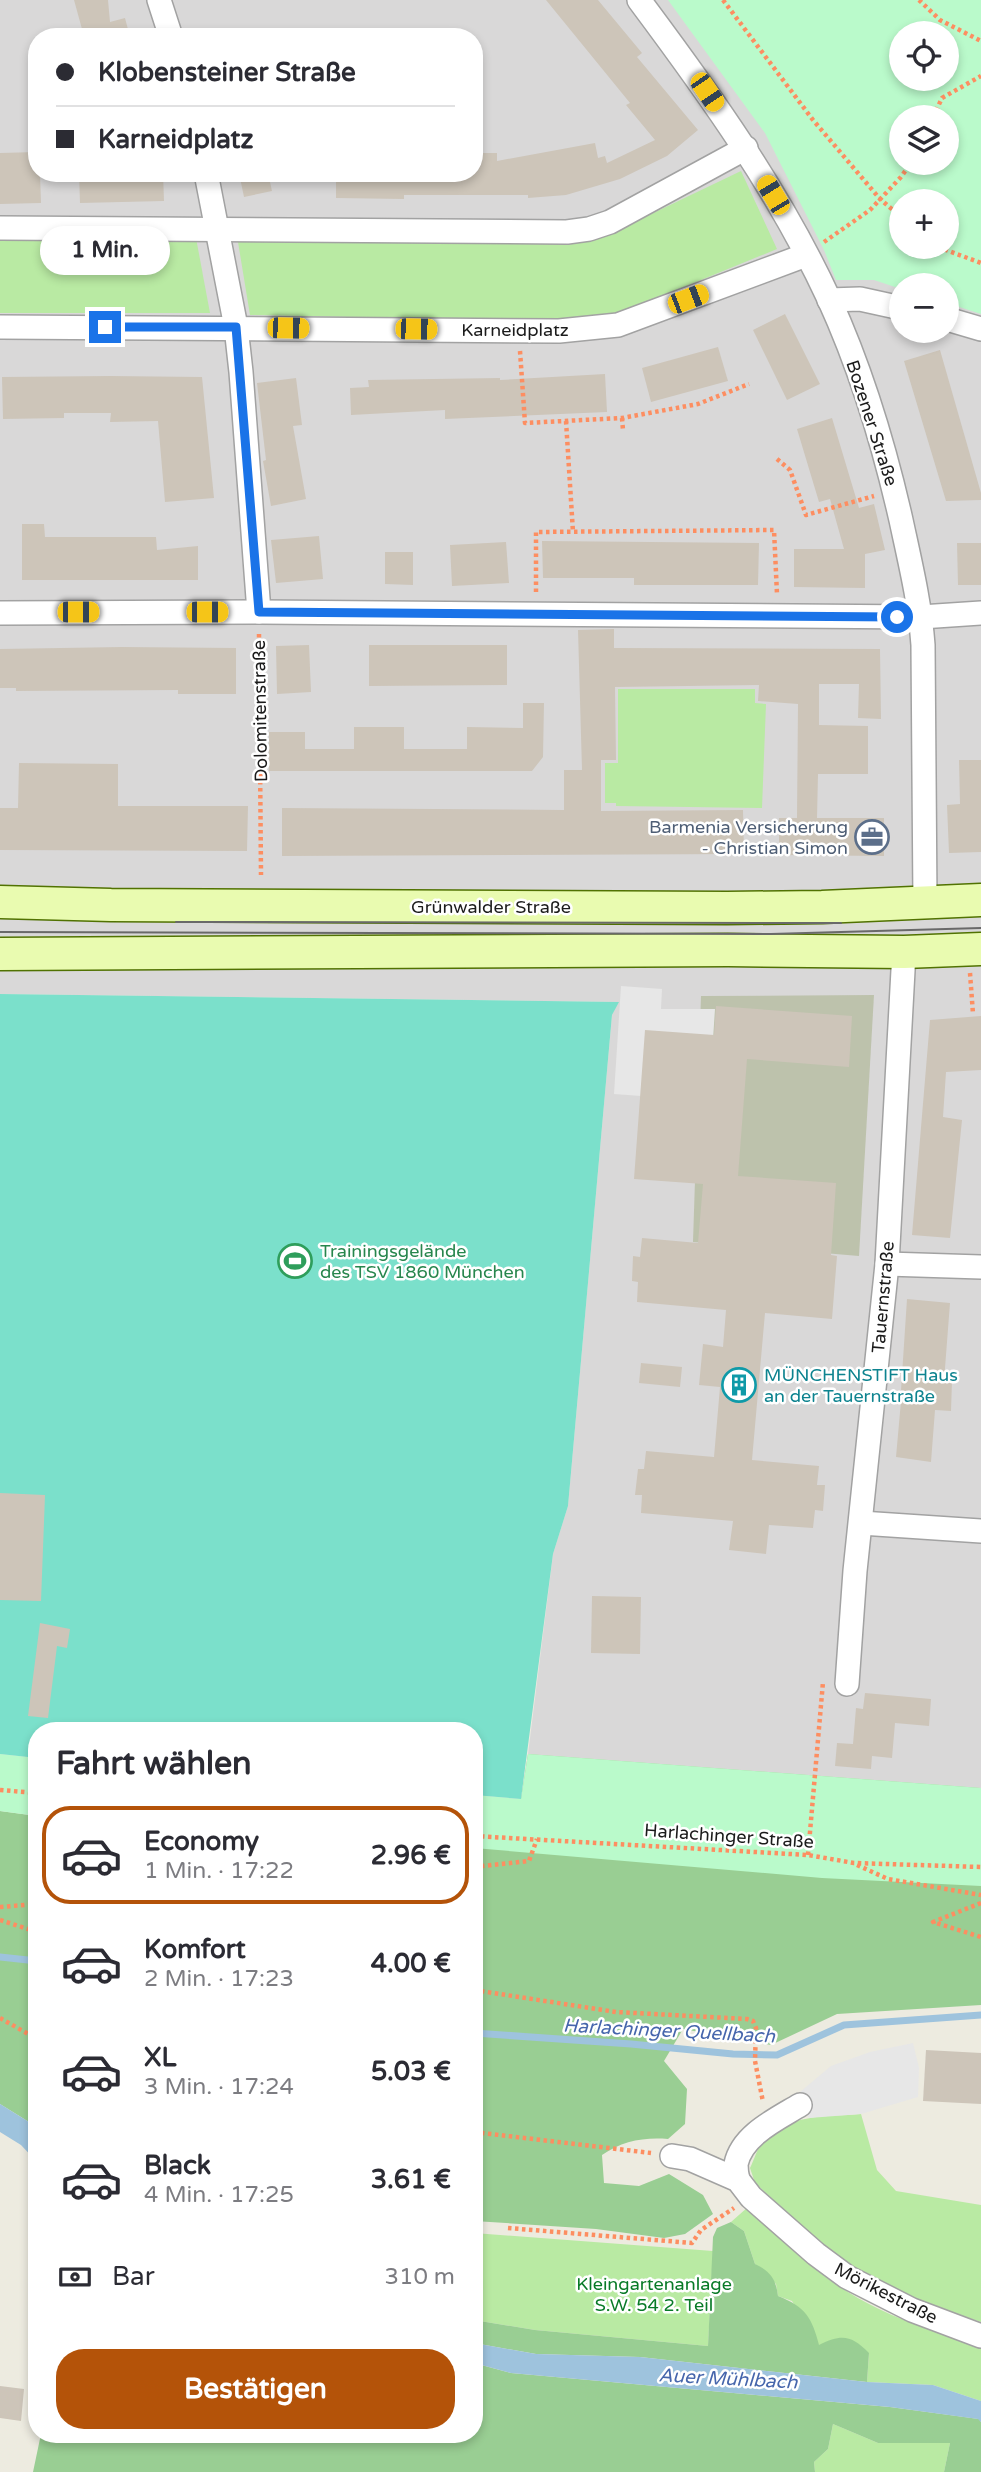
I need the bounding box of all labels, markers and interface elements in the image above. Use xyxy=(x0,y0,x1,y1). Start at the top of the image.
map controls xyxy=(889,21,959,343)
button: locate xyxy=(889,21,959,91)
text: Klobensteiner Straße xyxy=(98,57,356,88)
car xyxy=(687,69,728,115)
button: layers xyxy=(889,105,959,175)
text: Karneidplatz xyxy=(98,124,253,155)
car xyxy=(754,172,793,218)
button: + xyxy=(889,189,959,259)
callout: 1 Min. xyxy=(40,226,170,274)
text: 1 Min. xyxy=(71,236,139,264)
button: − xyxy=(889,273,959,343)
car xyxy=(665,282,712,316)
route end xyxy=(89,311,121,343)
car xyxy=(267,317,310,339)
car xyxy=(395,318,438,340)
street label: Karneidplatz xyxy=(461,319,569,341)
street label: Bozener Straße xyxy=(841,357,903,489)
route start xyxy=(881,601,913,633)
car xyxy=(58,602,100,623)
car xyxy=(187,602,229,623)
street label: Dolomitenstraße xyxy=(248,640,272,782)
place label: Barmenia Versicherung - Christian Simon xyxy=(649,816,848,859)
office icon: Barmenia Versicherung - Christian Simon xyxy=(853,818,891,856)
street label: Grünwalder Straße xyxy=(411,896,571,918)
place label: Trainingsgelände des TSV 1860 München xyxy=(320,1240,525,1283)
street label: Tauernstraße xyxy=(867,1240,899,1354)
sports icon: Trainingsgelände des TSV 1860 München xyxy=(276,1242,314,1280)
place label: MÜNCHENSTIFT Haus an der Tauernstraße xyxy=(764,1364,958,1407)
building icon: MÜNCHENSTIFT Haus an der Tauernstraße xyxy=(720,1366,758,1404)
text: Fahrt wählen xyxy=(56,1745,252,1783)
street label: Harlachinger Straße xyxy=(643,1819,815,1853)
icon: car xyxy=(60,1824,123,1887)
text: Economy xyxy=(144,1826,259,1857)
text: 2.96 € xyxy=(371,1840,451,1871)
text: 1 Min. · 17:22 xyxy=(144,1857,294,1885)
icon: car xyxy=(60,1932,123,1995)
text: Komfort xyxy=(144,1934,246,1965)
text: 4.00 € xyxy=(371,1948,451,1979)
text: 2 Min. · 17:23 xyxy=(144,1965,294,1993)
water label: Harlachinger Quellbach xyxy=(562,2014,776,2048)
icon: car xyxy=(60,2040,123,2103)
text: XL xyxy=(144,2042,176,2073)
text: 5.03 € xyxy=(371,2056,451,2087)
text: 3 Min. · 17:24 xyxy=(144,2073,294,2101)
icon: car xyxy=(60,2148,123,2211)
text: Black xyxy=(144,2150,211,2181)
text: 3.61 € xyxy=(371,2164,451,2195)
text: 4 Min. · 17:25 xyxy=(144,2181,294,2209)
icon: cash xyxy=(56,2258,94,2296)
street label: Mörikestraße xyxy=(831,2258,941,2328)
text: Bar xyxy=(112,2261,155,2292)
text: 310 m xyxy=(385,2263,455,2291)
park label: Kleingartenanlage S.W. 54 2. Teil xyxy=(576,2273,732,2316)
button: Bestätigen xyxy=(56,2349,455,2429)
water label: Auer Mühlbach xyxy=(658,2364,798,2394)

